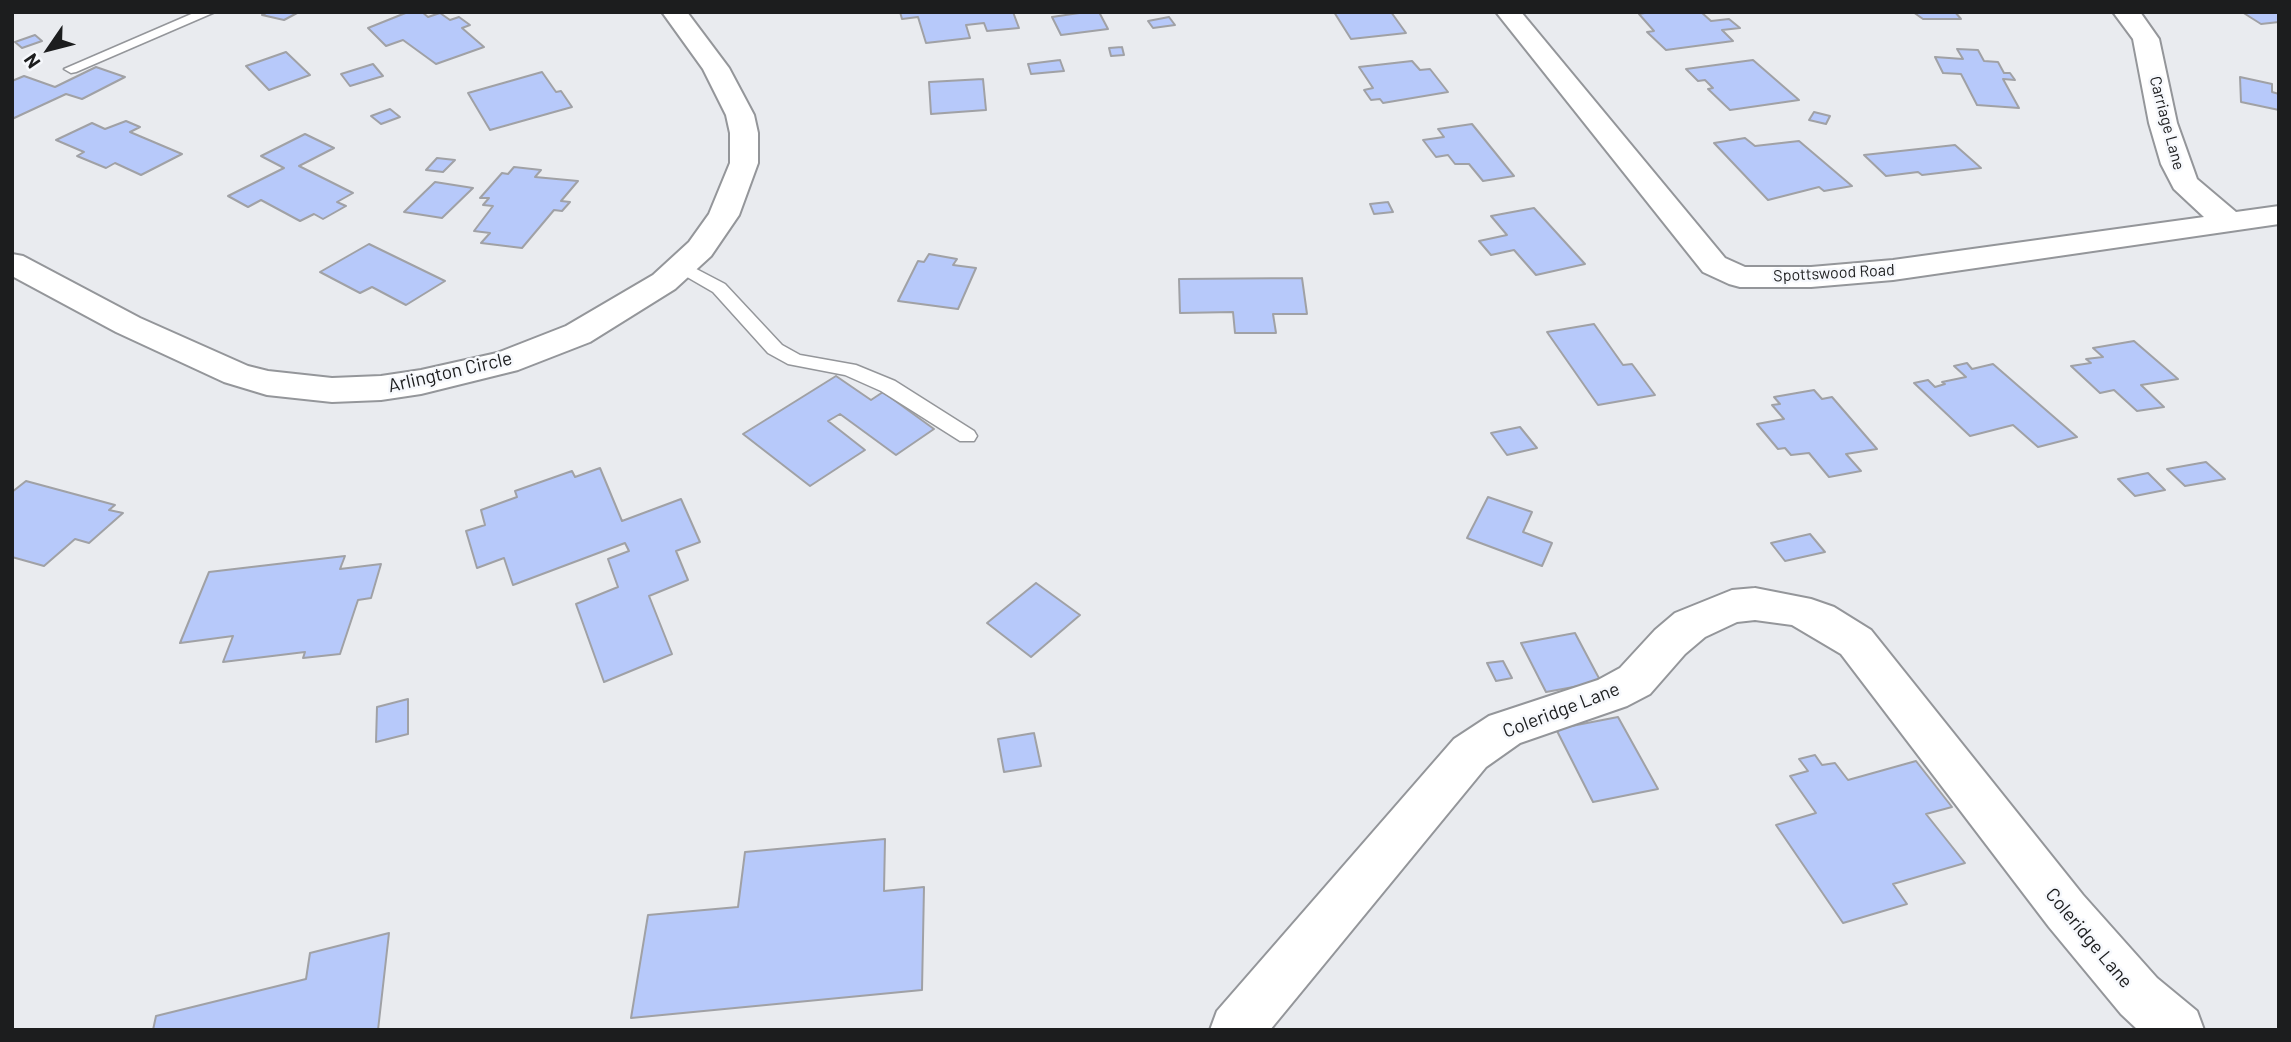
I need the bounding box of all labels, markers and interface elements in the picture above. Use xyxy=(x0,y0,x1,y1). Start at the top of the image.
north arrow xyxy=(14,14,84,84)
text: N xyxy=(18,50,44,73)
street label: Carriage Lane xyxy=(2145,74,2189,172)
street label: Spottswood Road xyxy=(1773,260,1895,286)
street label: Arlington Circle xyxy=(386,347,514,397)
street label: Coleridge Lane xyxy=(1499,677,1623,743)
street label: Coleridge Lane xyxy=(2041,883,2137,993)

